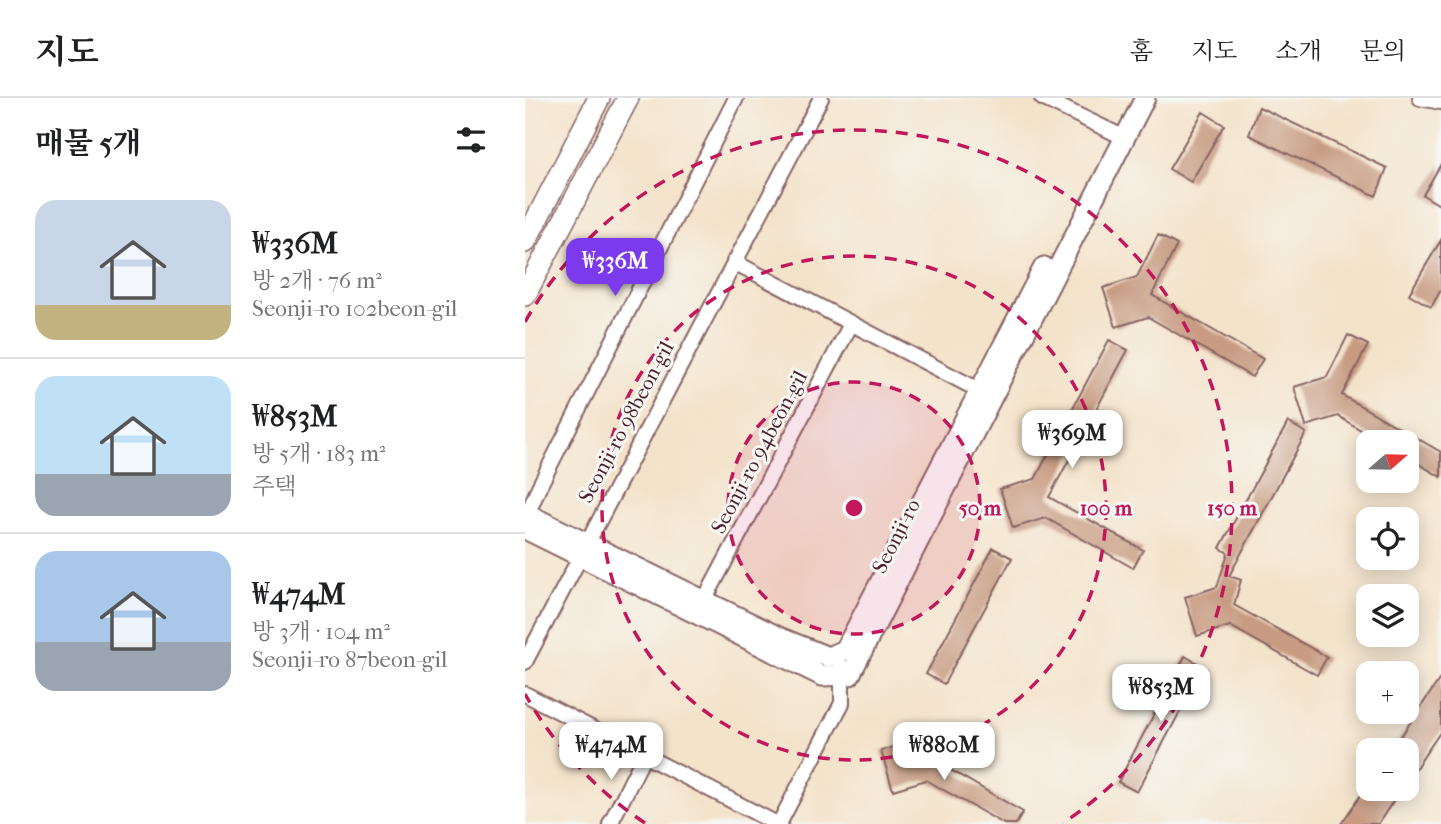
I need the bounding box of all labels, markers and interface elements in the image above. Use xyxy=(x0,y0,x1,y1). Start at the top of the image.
text: 지도 xyxy=(35,33,99,72)
text: 홈 xyxy=(1130,37,1153,65)
text: 지도 xyxy=(1191,37,1237,65)
text: 소개 xyxy=(1275,37,1322,65)
text: 문의 xyxy=(1360,37,1406,65)
icon: filters xyxy=(452,121,490,159)
text: 매물 5개 xyxy=(35,126,141,161)
text: ₩336M xyxy=(252,226,338,261)
icon: home xyxy=(91,228,175,312)
pin: ₩336M xyxy=(566,238,664,298)
text: ₩336M xyxy=(582,247,648,274)
text: 방 2개 · 76 m² xyxy=(252,267,382,294)
text: Seonji-ro 102beon-gil xyxy=(252,295,457,322)
street label: Seonji-ro 98beon-gil xyxy=(573,337,679,507)
street label: Seonji-ro 94beon-gil xyxy=(706,366,812,538)
text: ₩853M xyxy=(252,399,337,434)
icon: home xyxy=(91,404,175,488)
pin: ₩369M xyxy=(1023,410,1121,470)
text: ₩369M xyxy=(1038,419,1106,446)
north arrow xyxy=(1356,430,1419,494)
map controls xyxy=(1356,430,1419,801)
text: 방 5개 · 183 m² xyxy=(252,440,386,467)
text: 주택 xyxy=(252,473,296,500)
street label: Seonji-ro xyxy=(867,495,925,577)
centre of rings xyxy=(842,496,866,520)
text: 50 m xyxy=(959,496,1002,520)
text: 100 m xyxy=(1080,496,1133,520)
text: 150 m xyxy=(1207,496,1258,520)
button: locate xyxy=(1356,507,1419,570)
text: ₩474M xyxy=(252,577,345,612)
icon: home xyxy=(91,579,175,663)
button: layers xyxy=(1356,584,1419,647)
text: 방 3개 · 104 m² xyxy=(252,618,390,645)
text: Seonji-ro 87beon-gil xyxy=(252,646,447,673)
button: + xyxy=(1356,661,1419,724)
pin: ₩853M xyxy=(1112,664,1210,724)
text: ₩853M xyxy=(1128,673,1194,700)
pin: ₩474M xyxy=(562,722,660,782)
pin: ₩880M xyxy=(895,722,993,782)
text: ₩474M xyxy=(575,731,647,758)
text: ₩880M xyxy=(909,731,979,758)
button: − xyxy=(1356,738,1419,801)

